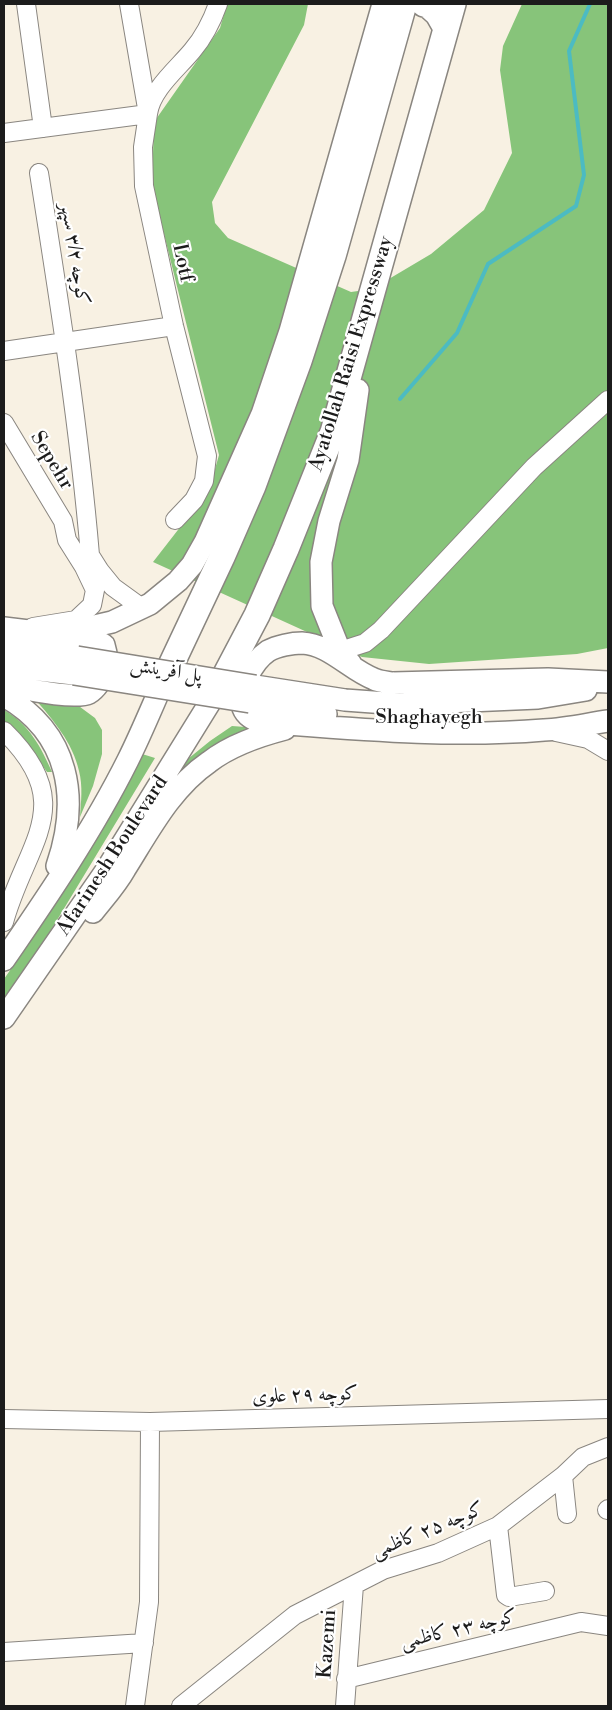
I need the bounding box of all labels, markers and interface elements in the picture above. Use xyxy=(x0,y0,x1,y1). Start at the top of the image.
street label: کوچه ۳/۲ سپهر xyxy=(54,201,94,307)
street label: Ayatollah Raisi Expressway xyxy=(305,234,399,474)
street label: Lotf xyxy=(166,242,198,284)
street label: Sepehr xyxy=(24,427,78,495)
street label: پل آفرینش xyxy=(128,653,204,689)
street label: Shaghayegh xyxy=(375,706,483,730)
street label: Afarinesh Boulevard xyxy=(52,771,174,941)
street label: کوچه ۲۹ علوی xyxy=(252,1382,358,1410)
street label: کوچه ۲۵ کاظمی xyxy=(368,1498,488,1564)
street label: کوچه ۲۳ کاظمی xyxy=(398,1605,520,1655)
street label: Kazemi xyxy=(314,1609,342,1679)

